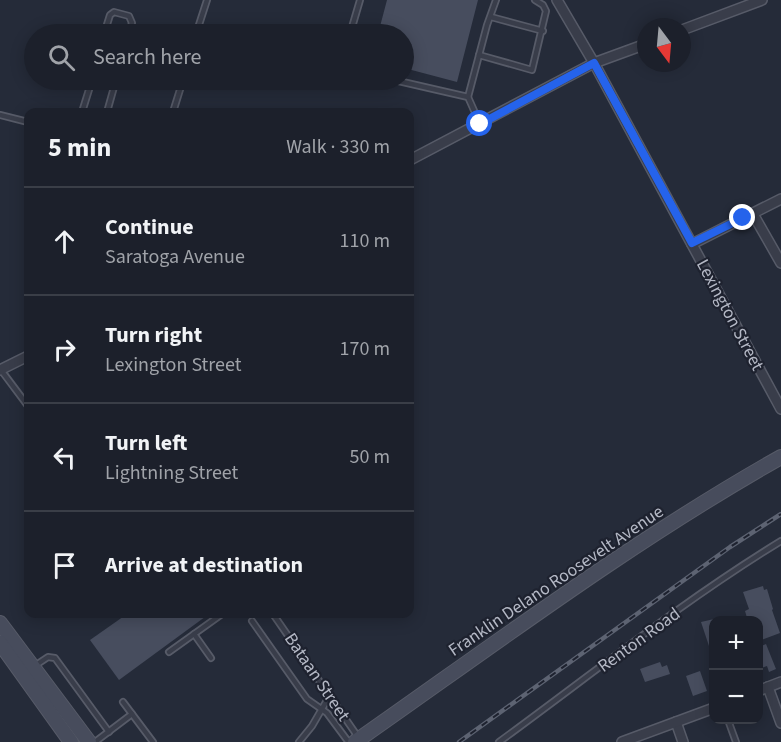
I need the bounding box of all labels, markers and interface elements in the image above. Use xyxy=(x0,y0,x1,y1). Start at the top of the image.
north arrow xyxy=(637,18,691,72)
search box xyxy=(24,24,414,90)
icon: search xyxy=(45,41,78,74)
text: Search here xyxy=(93,41,201,73)
route start xyxy=(466,110,492,136)
text: 5 min xyxy=(48,129,111,166)
text: Walk · 330 m xyxy=(286,133,390,161)
route end xyxy=(729,204,755,230)
text: Continue xyxy=(105,211,194,243)
icon: ahead xyxy=(48,225,81,258)
text: 110 m xyxy=(340,227,390,255)
text: Saratoga Avenue xyxy=(105,243,245,271)
street label: Lexington Street xyxy=(690,255,770,375)
text: Turn right xyxy=(105,319,202,351)
icon: right xyxy=(48,333,81,366)
text: 170 m xyxy=(340,335,390,363)
text: Lexington Street xyxy=(105,351,242,379)
text: Turn left xyxy=(105,427,187,459)
icon: left xyxy=(48,441,81,474)
text: 50 m xyxy=(350,443,390,471)
text: Lightning Street xyxy=(105,459,238,487)
street label: Franklin Delano Roosevelt Avenue xyxy=(443,499,669,663)
icon: arrive xyxy=(48,549,81,582)
text: Arrive at destination xyxy=(105,549,303,581)
street label: Renton Road xyxy=(593,602,685,678)
map controls xyxy=(709,616,763,724)
button: + xyxy=(709,616,763,670)
street label: Bataan Street xyxy=(278,628,356,726)
button: − xyxy=(709,670,763,724)

